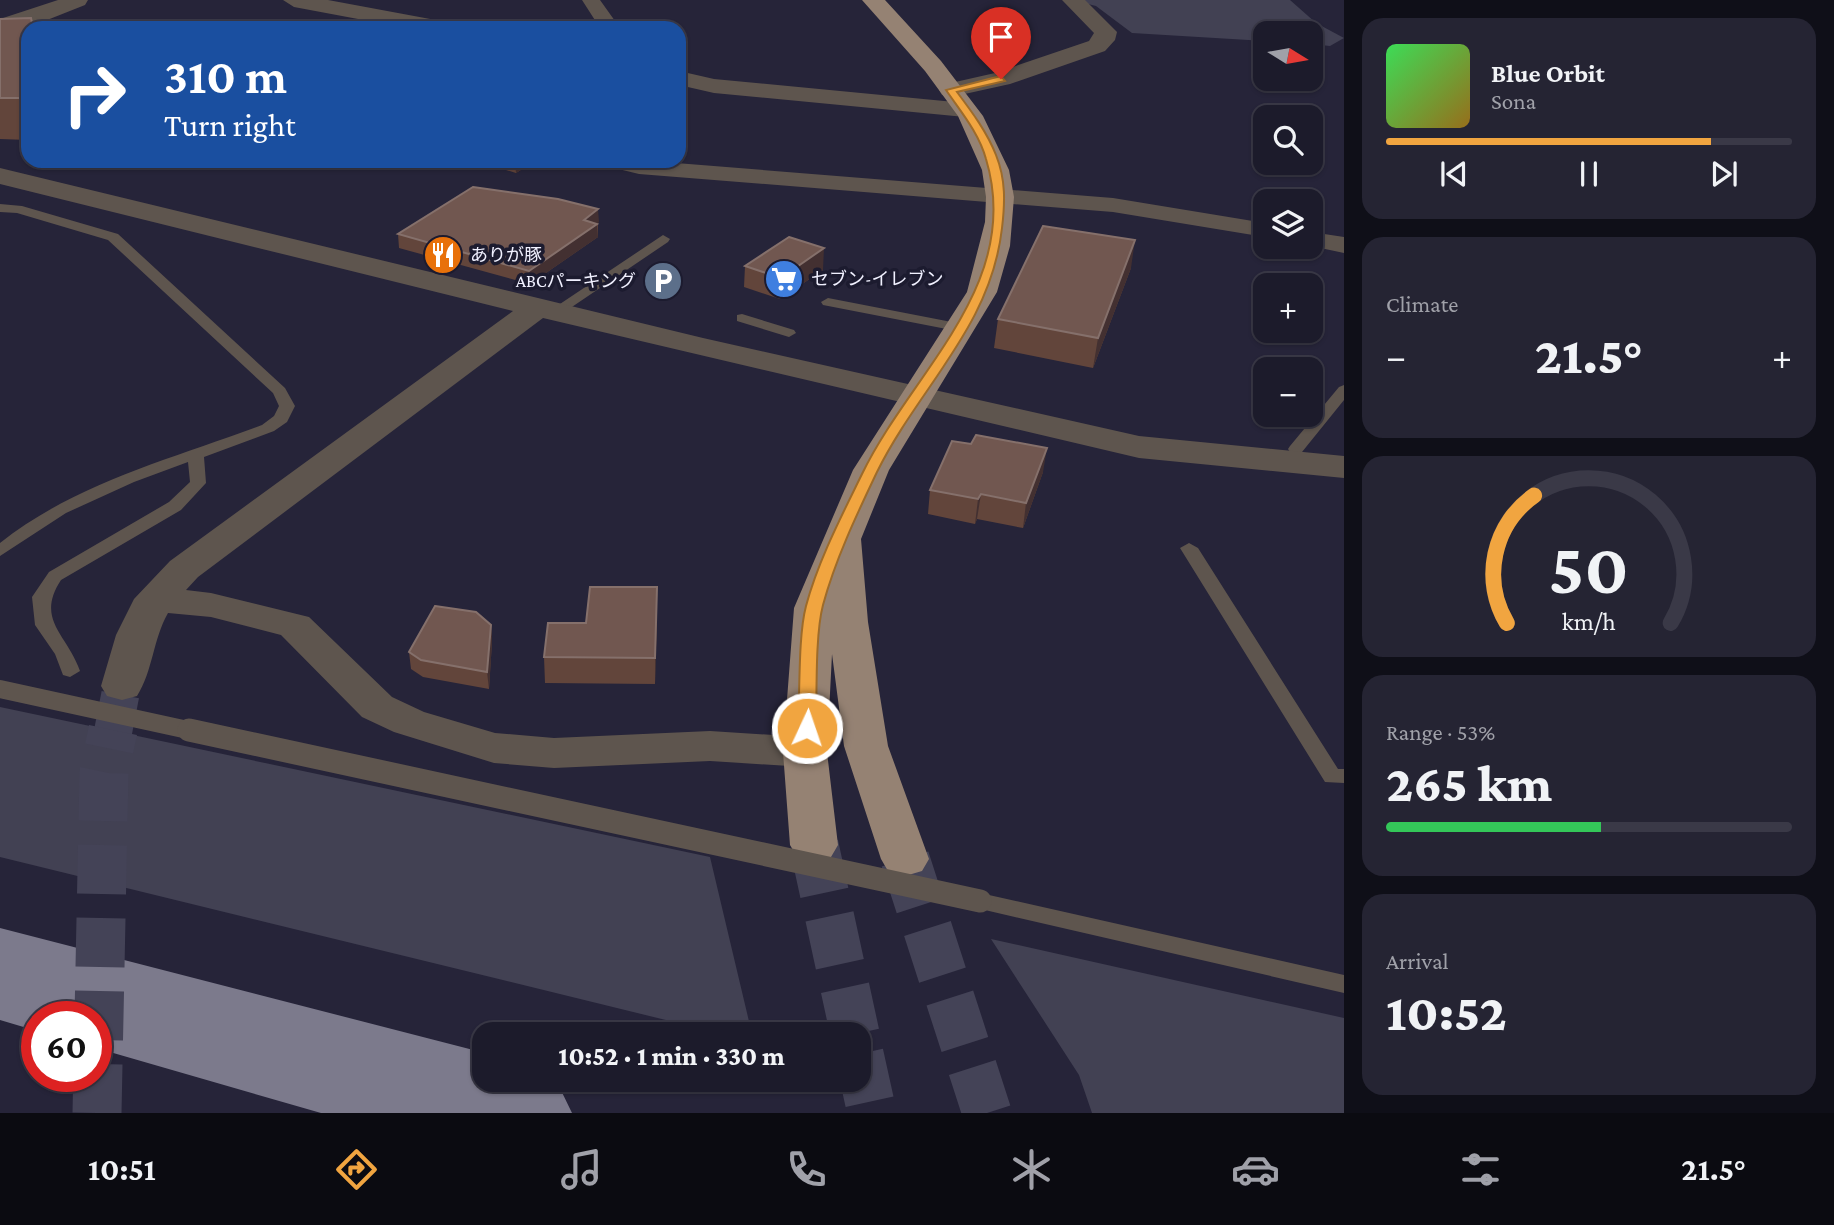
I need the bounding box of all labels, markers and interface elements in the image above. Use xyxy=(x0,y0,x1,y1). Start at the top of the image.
pin xyxy=(971,7,1031,79)
icon: arrive xyxy=(982,18,1020,56)
north arrow xyxy=(1253,21,1323,91)
map controls xyxy=(1253,21,1323,427)
icon: right xyxy=(49,49,140,140)
text: 310 m xyxy=(164,49,287,104)
text: Blue Orbit xyxy=(1491,59,1605,88)
text: Sona xyxy=(1491,88,1536,114)
button: search xyxy=(1253,105,1323,175)
text: Turn right xyxy=(164,107,296,143)
icon: previous xyxy=(1435,155,1473,193)
icon: pause xyxy=(1570,155,1608,193)
icon: next xyxy=(1705,155,1743,193)
button: layers xyxy=(1253,189,1323,259)
restaurant icon: ありが豚 xyxy=(422,234,464,276)
place label: ありが豚 xyxy=(470,245,542,265)
supermarket icon: セブン-イレブン xyxy=(763,258,805,300)
parking icon: ABCパーキング xyxy=(642,260,684,302)
place label: セブン-イレブン xyxy=(811,269,944,289)
place label: ABCパーキング xyxy=(516,271,636,291)
button: + xyxy=(1253,273,1323,343)
text: Climate xyxy=(1386,291,1458,317)
text: 21.5° xyxy=(1535,326,1643,384)
text: − xyxy=(1386,335,1406,377)
text: + xyxy=(1772,335,1792,377)
button: − xyxy=(1253,357,1323,427)
text: 50 xyxy=(1549,528,1629,609)
text: km/h xyxy=(1562,607,1616,634)
position arrow xyxy=(770,691,844,765)
text: Range · 53% xyxy=(1386,719,1495,745)
text: 265 km xyxy=(1386,754,1552,812)
text: Arrival xyxy=(1386,948,1449,974)
text: 10:52 xyxy=(1386,983,1507,1041)
speed limit sign: 60 xyxy=(21,1001,112,1092)
text: 10:52 · 1 min · 330 m xyxy=(558,1042,785,1071)
icon: directions xyxy=(332,1145,381,1194)
icon: music xyxy=(557,1145,606,1194)
icon: phone xyxy=(782,1145,831,1194)
icon: climate xyxy=(1007,1145,1056,1194)
icon: car xyxy=(1231,1145,1280,1194)
icon: filters xyxy=(1456,1145,1505,1194)
text: 10:51 xyxy=(88,1151,156,1187)
text: 21.5° xyxy=(1681,1151,1746,1187)

